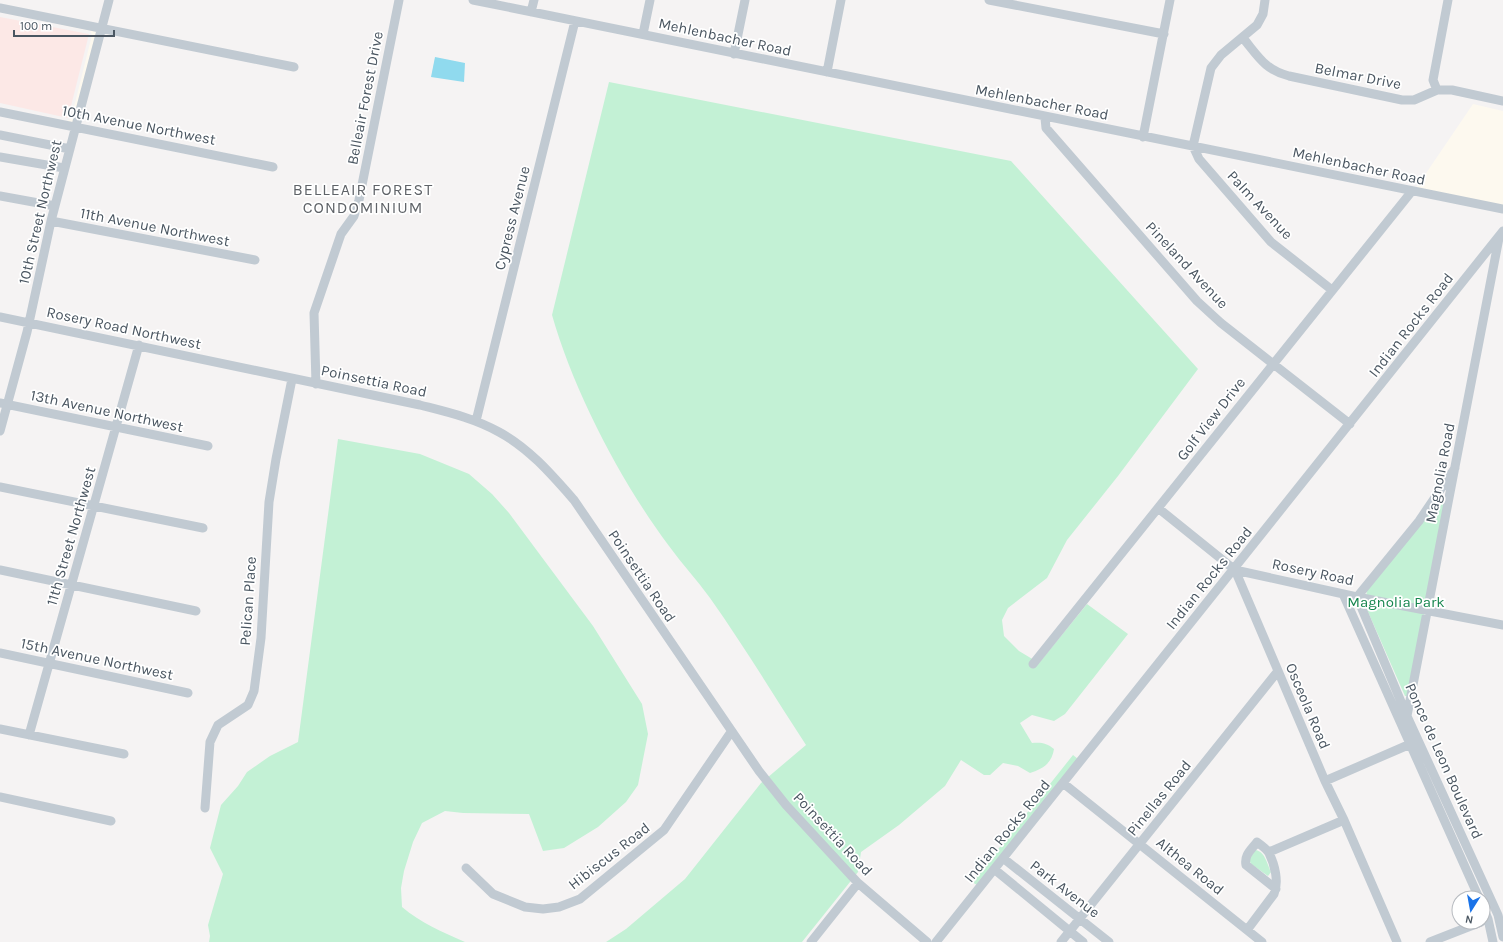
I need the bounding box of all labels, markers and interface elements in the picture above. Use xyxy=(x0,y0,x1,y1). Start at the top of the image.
scale bar xyxy=(14,12,114,38)
street label: Mehlenbacher Road xyxy=(657,14,793,60)
text: 100 m xyxy=(20,19,52,33)
street label: Belleair Forest Drive xyxy=(343,30,387,166)
street label: Belmar Drive xyxy=(1313,59,1403,93)
street label: Mehlenbacher Road xyxy=(974,80,1110,124)
street label: 10th Avenue Northwest xyxy=(61,101,217,149)
street label: 10th Street Northwest xyxy=(15,138,65,286)
street label: Mehlenbacher Road xyxy=(1291,143,1427,189)
street label: Cypress Avenue xyxy=(490,164,534,272)
street label: Palm Avenue xyxy=(1224,167,1296,243)
district label: BELLEAIR FOREST CONDOMINIUM xyxy=(293,180,433,217)
street label: 11th Avenue Northwest xyxy=(79,204,232,250)
street label: Pineland Avenue xyxy=(1142,218,1232,312)
street label: Indian Rocks Road xyxy=(1365,269,1457,381)
street label: Rosery Road Northwest xyxy=(45,303,203,353)
street label: Poinsettia Road xyxy=(319,361,429,401)
street label: Golf View Drive xyxy=(1173,374,1249,464)
street label: 13th Avenue Northwest xyxy=(29,386,185,436)
street label: Magnolia Road xyxy=(1421,421,1459,525)
street label: 11th Street Northwest xyxy=(43,464,100,607)
street label: Indian Rocks Road xyxy=(1162,523,1256,633)
street label: Poinsettia Road xyxy=(604,526,680,626)
street label: Rosery Road xyxy=(1270,555,1356,589)
street label: Pelican Place xyxy=(236,556,260,646)
park label: Magnolia Park xyxy=(1347,593,1445,611)
street label: 15th Avenue Northwest xyxy=(19,634,175,684)
street label: Osceola Road xyxy=(1282,660,1334,752)
street label: Ponce de Leon Boulevard xyxy=(1401,680,1487,842)
street label: Pinellas Road xyxy=(1123,757,1195,839)
street label: Indian Rocks Road xyxy=(960,776,1054,886)
street label: Poinsettia Road xyxy=(790,788,876,880)
street label: Hibiscus Road xyxy=(565,819,653,893)
street label: Althea Road xyxy=(1153,833,1227,899)
street label: Park Avenue xyxy=(1027,856,1103,922)
north arrow xyxy=(1451,890,1491,930)
text: N xyxy=(1464,912,1474,926)

